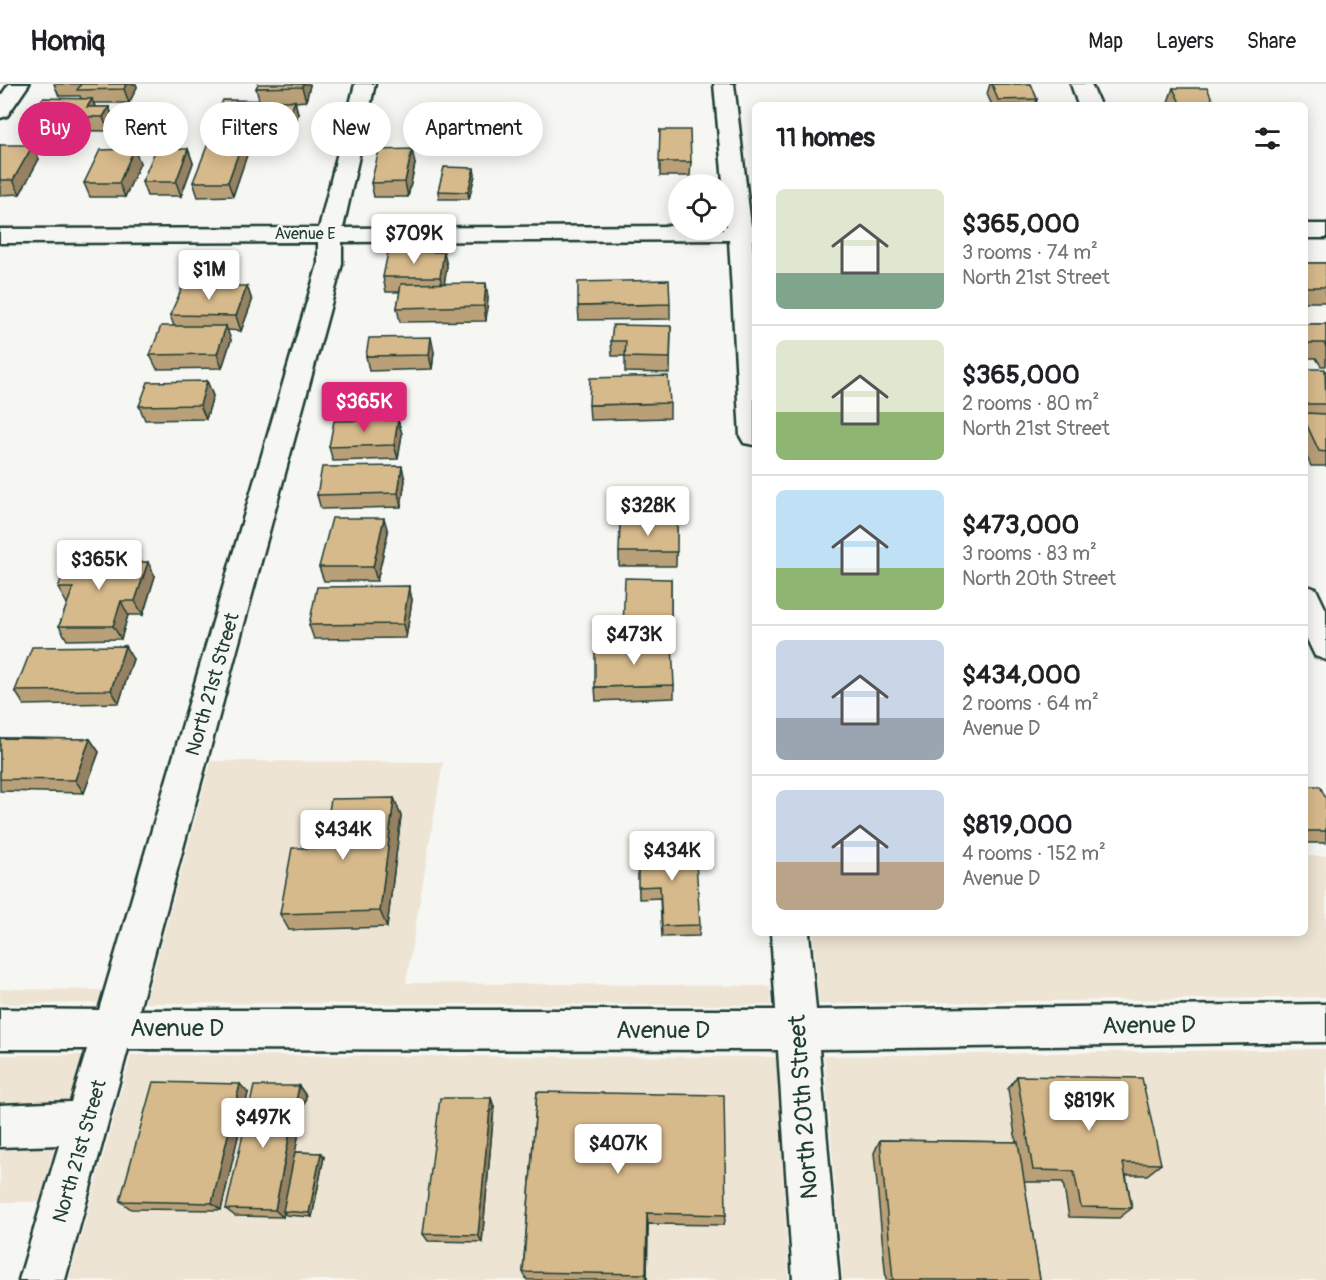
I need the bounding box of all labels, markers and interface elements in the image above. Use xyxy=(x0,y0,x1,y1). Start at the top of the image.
text: Homiq xyxy=(30,24,105,59)
text: Map xyxy=(1088,28,1123,55)
text: Layers xyxy=(1156,28,1214,55)
text: Share xyxy=(1247,28,1296,55)
chip: Buy xyxy=(18,102,91,156)
chip: Rent xyxy=(103,102,188,156)
chip: Filters xyxy=(200,102,299,156)
chip: New xyxy=(311,102,391,156)
chip: Apartment xyxy=(403,102,543,156)
text: 11 homes xyxy=(776,122,875,154)
icon: filters xyxy=(1251,122,1284,155)
map controls xyxy=(668,174,734,240)
button: locate xyxy=(668,174,734,240)
text: $365,000 xyxy=(962,208,1080,240)
icon: home xyxy=(824,213,896,285)
pin: $709K xyxy=(372,214,456,265)
text: $709K xyxy=(385,221,443,246)
street label: Avenue E xyxy=(275,224,335,244)
text: 3 rooms · 74 m² xyxy=(962,240,1098,265)
pin: $1M xyxy=(180,250,238,301)
text: $1M xyxy=(192,257,226,282)
text: North 21st Street xyxy=(962,265,1110,290)
text: $365,000 xyxy=(962,359,1080,391)
icon: home xyxy=(824,364,896,436)
pin: $365K xyxy=(322,382,406,433)
text: $365K xyxy=(336,389,392,414)
text: 2 rooms · 80 m² xyxy=(962,391,1099,416)
text: North 21st Street xyxy=(962,416,1110,441)
pin: $328K xyxy=(606,486,690,537)
text: $328K xyxy=(620,493,676,518)
text: $473,000 xyxy=(962,509,1079,541)
icon: home xyxy=(824,514,896,586)
pin: $365K xyxy=(57,540,141,591)
text: 3 rooms · 83 m² xyxy=(962,541,1097,566)
text: $365K xyxy=(71,547,127,572)
text: North 20th Street xyxy=(962,566,1116,591)
street label: North 21st Street xyxy=(180,609,245,759)
pin: $473K xyxy=(592,615,676,666)
text: $473K xyxy=(606,622,662,647)
text: $434,000 xyxy=(962,659,1081,691)
icon: home xyxy=(824,664,896,736)
text: 2 rooms · 64 m² xyxy=(962,691,1099,716)
text: Avenue D xyxy=(962,716,1040,741)
text: $819,000 xyxy=(962,809,1073,841)
pin: $434K xyxy=(301,810,385,861)
icon: home xyxy=(824,814,896,886)
text: $434K xyxy=(314,817,372,842)
pin: $434K xyxy=(630,831,714,882)
text: $434K xyxy=(643,838,701,863)
text: 4 rooms · 152 m² xyxy=(962,841,1106,866)
text: Avenue D xyxy=(962,866,1040,891)
street label: Avenue D xyxy=(1102,1010,1196,1041)
street label: North 20th Street xyxy=(783,1013,824,1200)
street label: Avenue D xyxy=(130,1014,224,1043)
street label: Avenue D xyxy=(616,1016,710,1045)
street label: North 21st Street xyxy=(47,1076,112,1226)
pin: $819K xyxy=(1047,1081,1131,1132)
text: $819K xyxy=(1063,1088,1115,1113)
pin: $497K xyxy=(221,1098,305,1149)
text: $497K xyxy=(235,1105,291,1130)
pin: $407K xyxy=(576,1124,660,1175)
text: $407K xyxy=(589,1131,647,1156)

